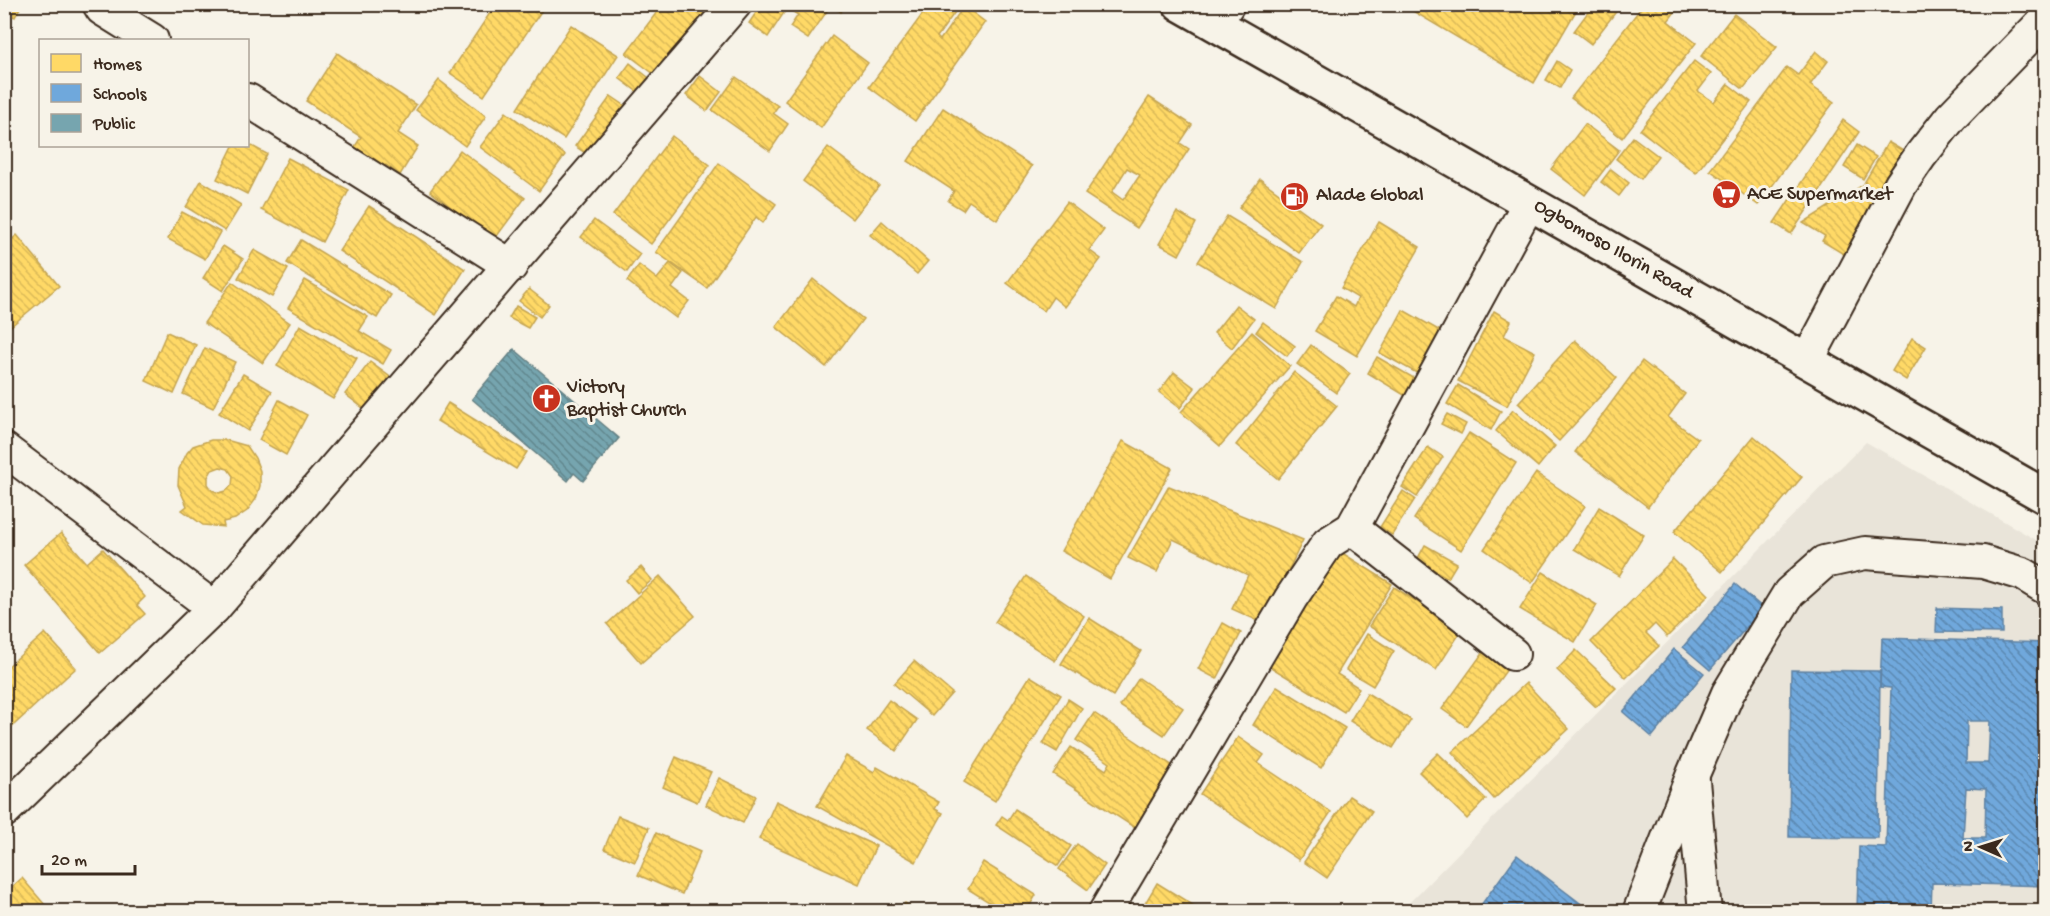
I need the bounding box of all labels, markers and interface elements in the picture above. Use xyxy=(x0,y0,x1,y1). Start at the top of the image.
legend xyxy=(39,39,249,147)
text: Homes xyxy=(93,55,143,76)
text: Schools xyxy=(93,85,148,106)
text: Public xyxy=(92,115,136,136)
supermarket icon: ACE Supermarket xyxy=(1710,179,1742,211)
fuel station icon: Alade Global xyxy=(1279,180,1311,212)
place label: ACE Supermarket xyxy=(1747,184,1894,207)
place label: Alade Global xyxy=(1316,185,1424,208)
street label: Ogbomoso Ilorin Road xyxy=(1529,195,1699,306)
place label: Victory Baptist Church xyxy=(566,377,687,423)
church icon: Victory Baptist Church xyxy=(530,383,562,415)
north arrow xyxy=(1951,817,2011,877)
scale bar xyxy=(42,838,135,876)
text: N xyxy=(1960,840,1979,852)
text: 20 m xyxy=(51,851,87,872)

